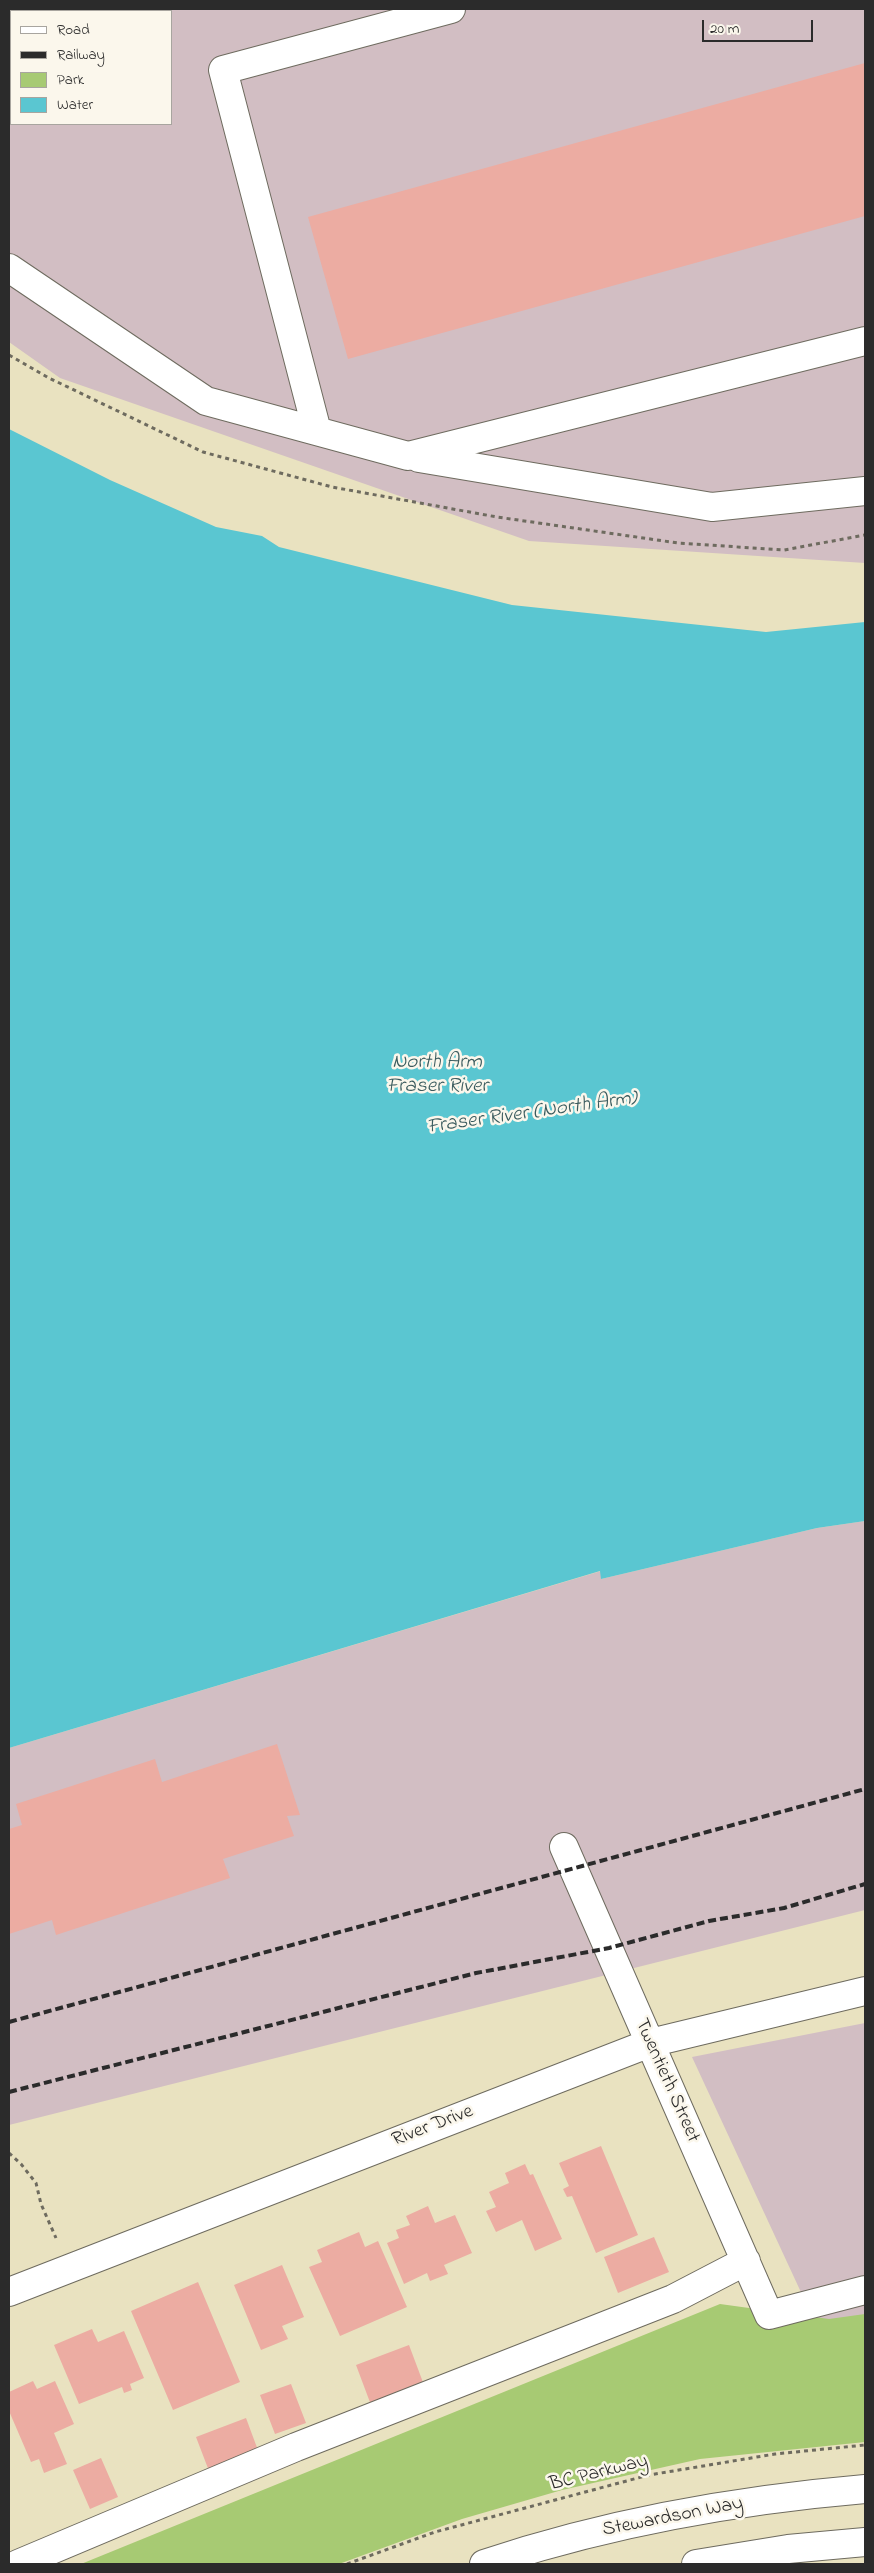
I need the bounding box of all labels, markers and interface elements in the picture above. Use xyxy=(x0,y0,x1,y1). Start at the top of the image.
legend xyxy=(10,10,172,125)
scale bar xyxy=(704,10,815,42)
text: 20 m xyxy=(710,18,739,40)
text: Road xyxy=(57,19,90,41)
text: Railway xyxy=(57,44,105,66)
text: Park xyxy=(57,69,84,91)
text: Water xyxy=(57,94,93,116)
water label: North Arm Fraser River xyxy=(386,1051,488,1101)
water label: Fraser River (North Arm) xyxy=(425,1087,639,1141)
street label: Twentieth Street xyxy=(628,2015,704,2147)
street label: River Drive xyxy=(389,2101,477,2153)
street label: BC Parkway xyxy=(547,2450,651,2498)
street label: Stewardson Way xyxy=(601,2493,745,2543)

